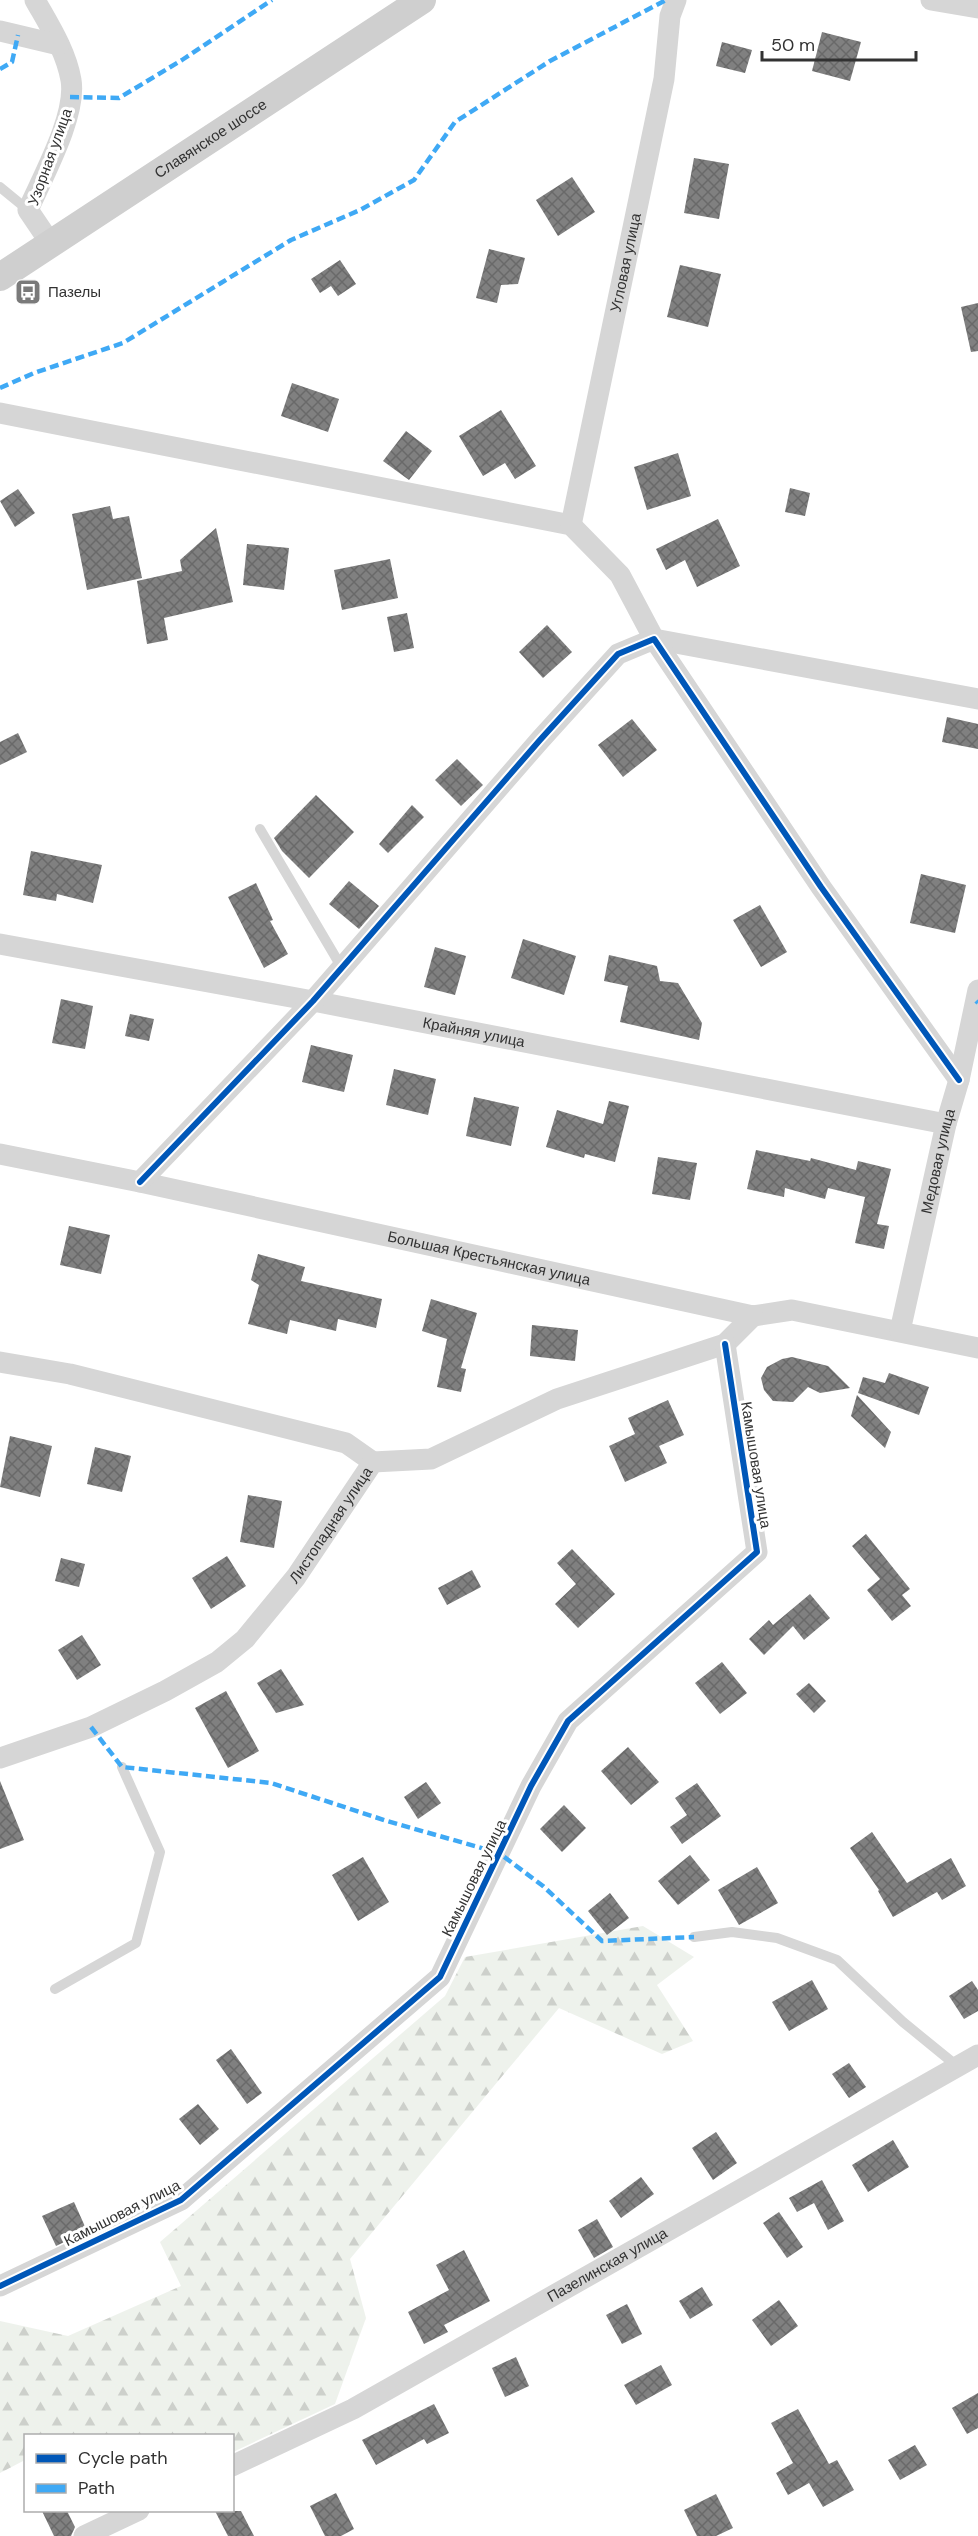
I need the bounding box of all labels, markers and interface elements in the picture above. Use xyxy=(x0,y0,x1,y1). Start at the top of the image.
scale bar xyxy=(762,24,916,62)
text: 50 m xyxy=(771,33,815,57)
street label: Славянское шоссе xyxy=(150,94,271,183)
street label: Узорная улица xyxy=(23,105,77,208)
street label: Угловая улица xyxy=(606,211,646,314)
bus stop icon: Пазелы xyxy=(13,277,43,307)
place label: Пазелы xyxy=(48,282,101,302)
street label: Крайняя улица xyxy=(421,1013,527,1052)
street label: Медовая улица xyxy=(916,1106,960,1216)
street label: Большая Крестьянская улица xyxy=(386,1226,593,1290)
street label: Камышовая улица xyxy=(736,1400,776,1530)
street label: Листопадная улица xyxy=(285,1462,377,1588)
street label: Камышовая улица xyxy=(437,1815,511,1940)
street label: Камышовая улица xyxy=(60,2175,184,2251)
street label: Пазелинская улица xyxy=(544,2223,672,2307)
legend xyxy=(24,2434,234,2512)
text: Cycle path xyxy=(78,2446,168,2470)
text: Path xyxy=(78,2476,115,2500)

